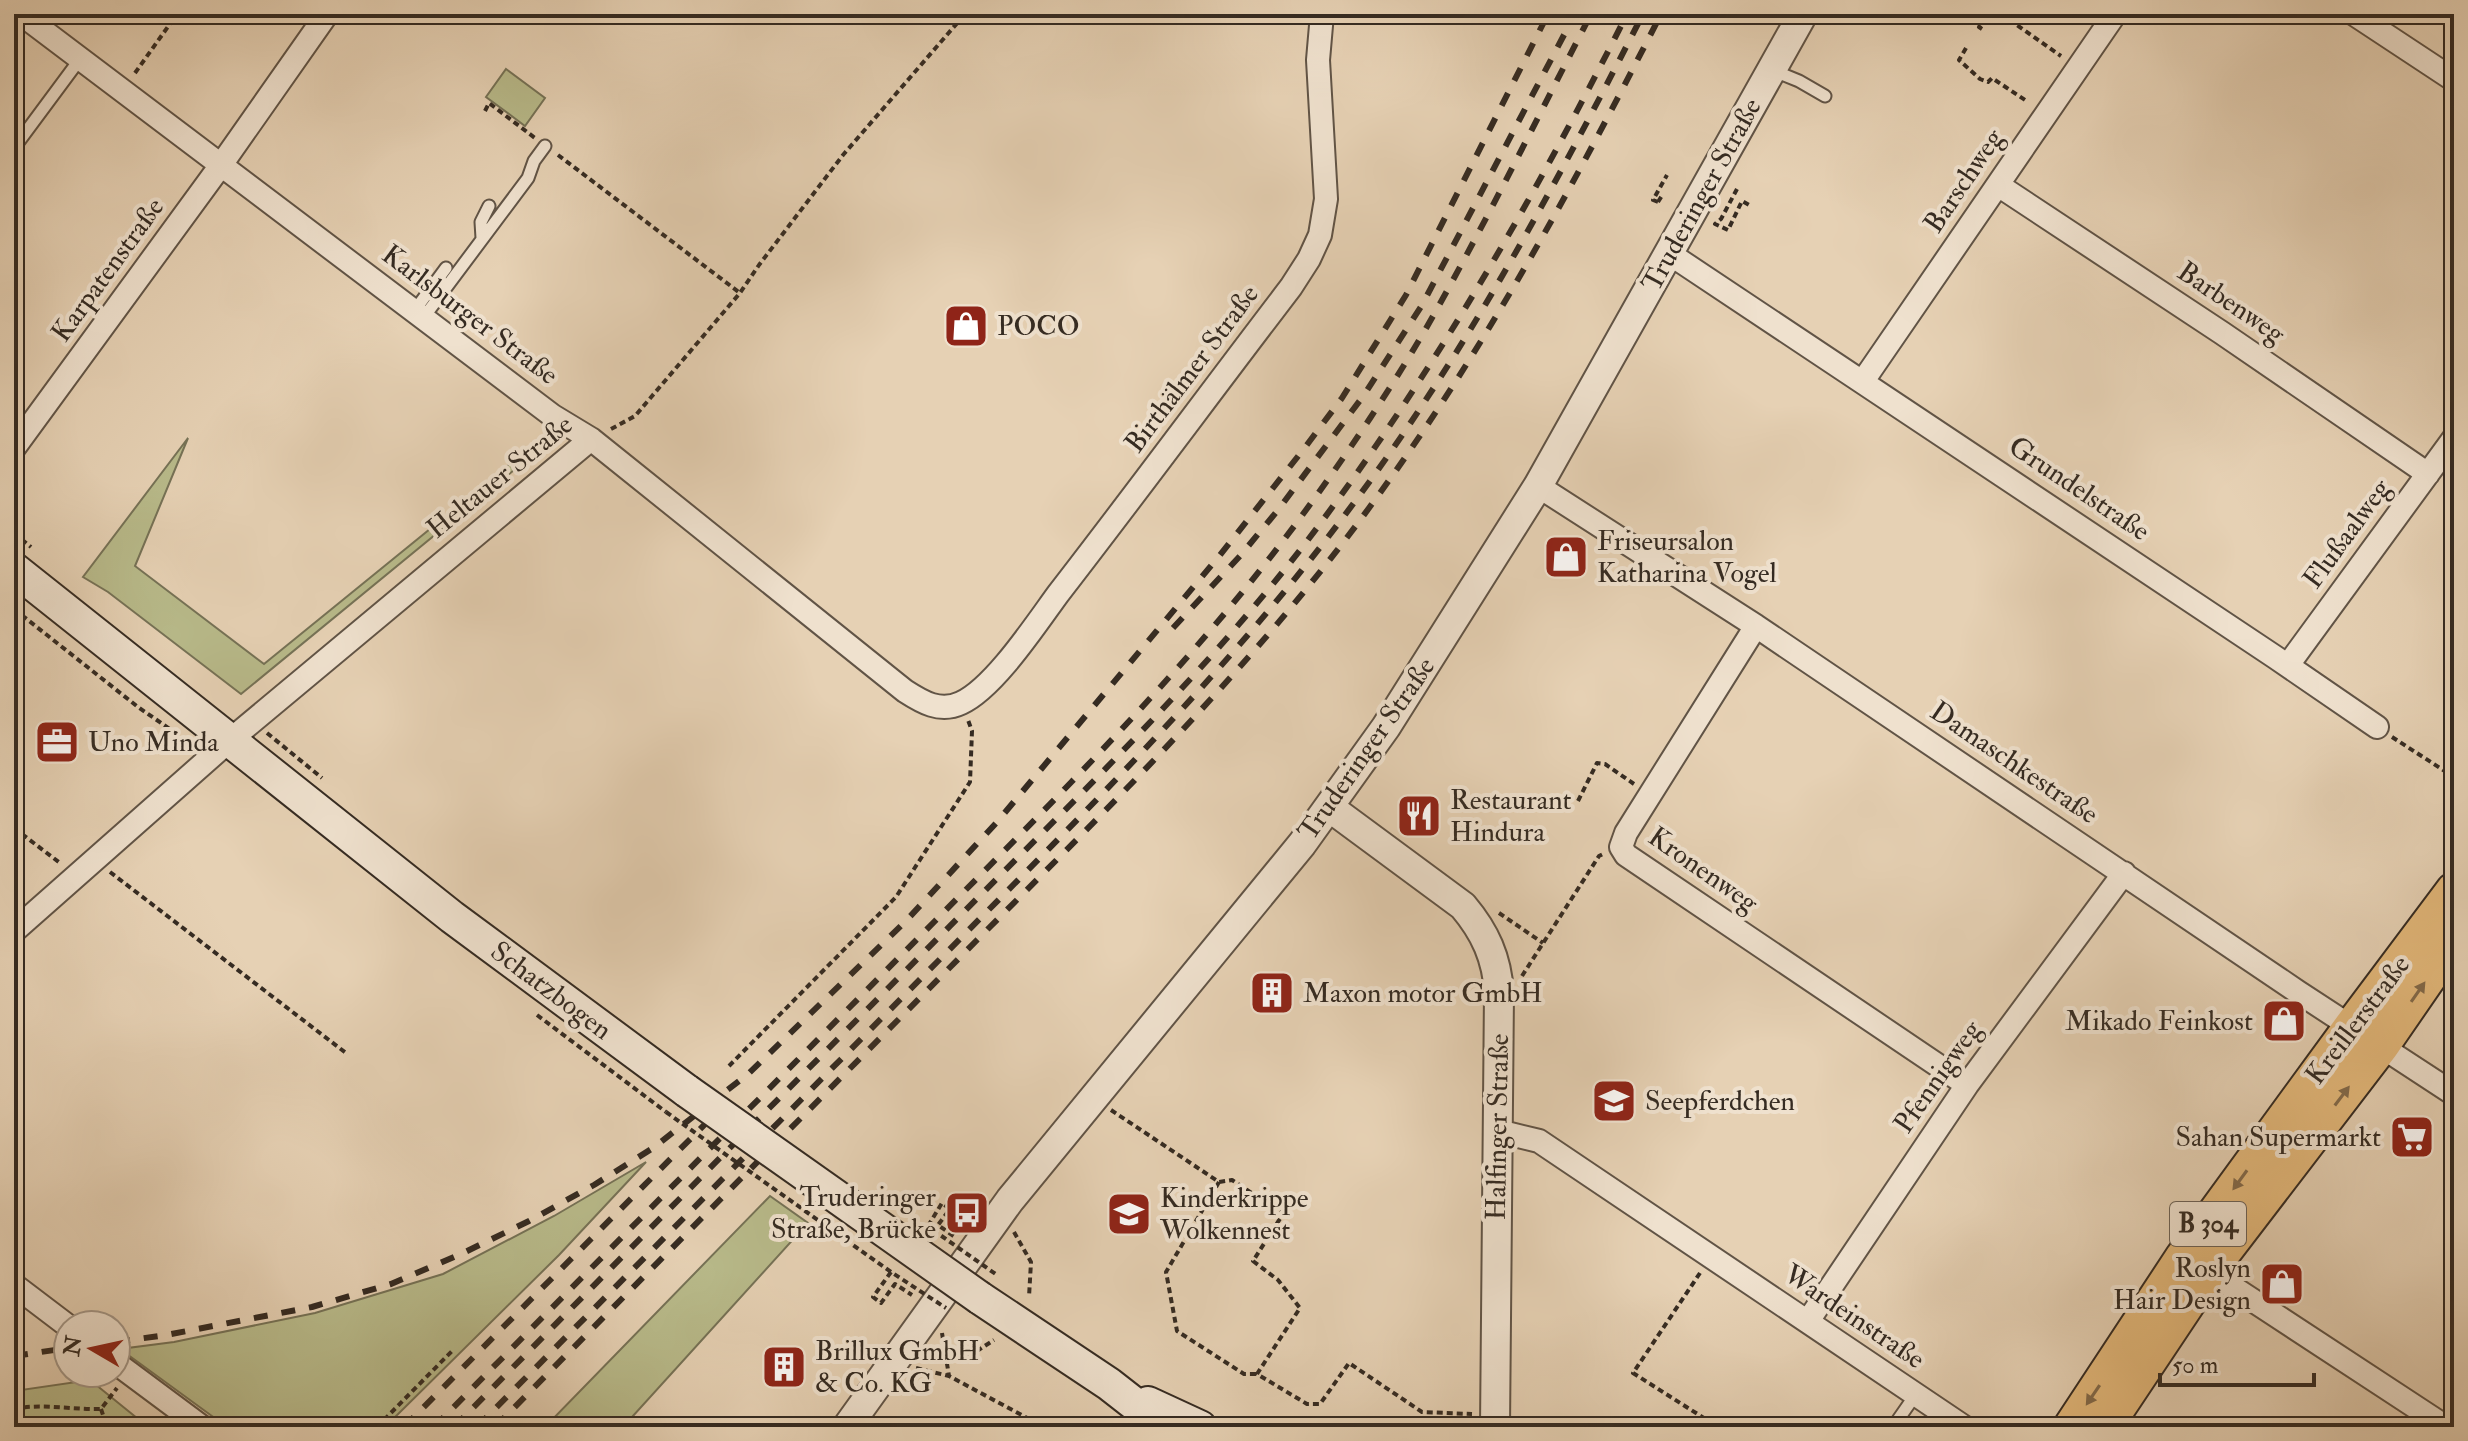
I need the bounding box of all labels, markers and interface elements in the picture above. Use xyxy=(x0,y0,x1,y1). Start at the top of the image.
street label: Truderinger Straße xyxy=(1634,92,1770,298)
street label: Barschweg xyxy=(1916,121,2012,240)
street label: Karpatenstraße xyxy=(44,191,172,349)
street label: Karlsburger Straße xyxy=(375,237,565,393)
street label: Barbenweg xyxy=(2170,254,2293,352)
street label: Birthälmer Straße xyxy=(1117,278,1267,460)
shop icon: POCO xyxy=(942,302,990,350)
place label: POCO xyxy=(997,309,1079,344)
street label: Heltauer Straße xyxy=(420,407,580,547)
street label: Grundelstraße xyxy=(2002,429,2157,549)
street label: Flußaalweg xyxy=(2296,471,2399,596)
place label: Friseursalon Katharina Vogel xyxy=(1597,524,1777,591)
shop icon: Friseursalon Katharina Vogel xyxy=(1542,533,1590,581)
street label: Truderinger Straße xyxy=(1291,650,1443,847)
street label: Damaschkestraße xyxy=(1923,694,2105,832)
office icon: Uno Minda xyxy=(33,718,81,766)
place label: Uno Minda xyxy=(88,725,219,760)
place label: Restaurant Hindura xyxy=(1450,783,1572,850)
restaurant icon: Restaurant Hindura xyxy=(1395,792,1443,840)
street label: Kronenweg xyxy=(1641,819,1766,921)
street label: Schatzbogen xyxy=(483,934,619,1048)
street label: Kreillerstraße xyxy=(2298,948,2418,1092)
building icon: Maxon motor GmbH xyxy=(1248,969,1296,1017)
place label: Maxon motor GmbH xyxy=(1303,976,1543,1011)
one-way arrow xyxy=(2410,982,2425,1003)
shop icon: Mikado Feinkost xyxy=(2260,997,2308,1045)
place label: Mikado Feinkost xyxy=(2065,1004,2253,1039)
street label: Pfennigweg xyxy=(1887,1013,1990,1140)
street label: Halfinger Straße xyxy=(1479,1033,1517,1221)
school or university icon: Seepferdchen xyxy=(1590,1077,1638,1125)
place label: Seepferdchen xyxy=(1645,1084,1795,1119)
one-way arrow xyxy=(2334,1085,2350,1106)
supermarket icon: Sahan Supermarkt xyxy=(2388,1113,2436,1161)
place label: Sahan Supermarkt xyxy=(2175,1120,2381,1155)
one-way arrow xyxy=(2233,1170,2248,1191)
place label: Truderinger Straße, Brücke xyxy=(771,1180,937,1247)
place label: Kinderkrippe Wolkennest xyxy=(1159,1181,1309,1248)
bus stop icon: Truderinger Straße, Brücke xyxy=(943,1189,991,1237)
school or university icon: Kinderkrippe Wolkennest xyxy=(1105,1190,1153,1238)
road number: B 304 xyxy=(2170,1202,2246,1246)
place label: Roslyn Hair Design xyxy=(2113,1251,2251,1318)
street label: Wardeinstraße xyxy=(1776,1256,1931,1377)
shop icon: Roslyn Hair Design xyxy=(2258,1260,2306,1308)
north arrow xyxy=(52,1309,132,1389)
text: N xyxy=(58,1334,89,1359)
place label: Brillux GmbH & Co. KG xyxy=(815,1334,979,1401)
scale bar xyxy=(2160,1337,2314,1387)
building icon: Brillux GmbH & Co. KG xyxy=(760,1343,808,1391)
text: 50 m xyxy=(2172,1350,2219,1381)
one-way arrow xyxy=(2086,1384,2101,1405)

